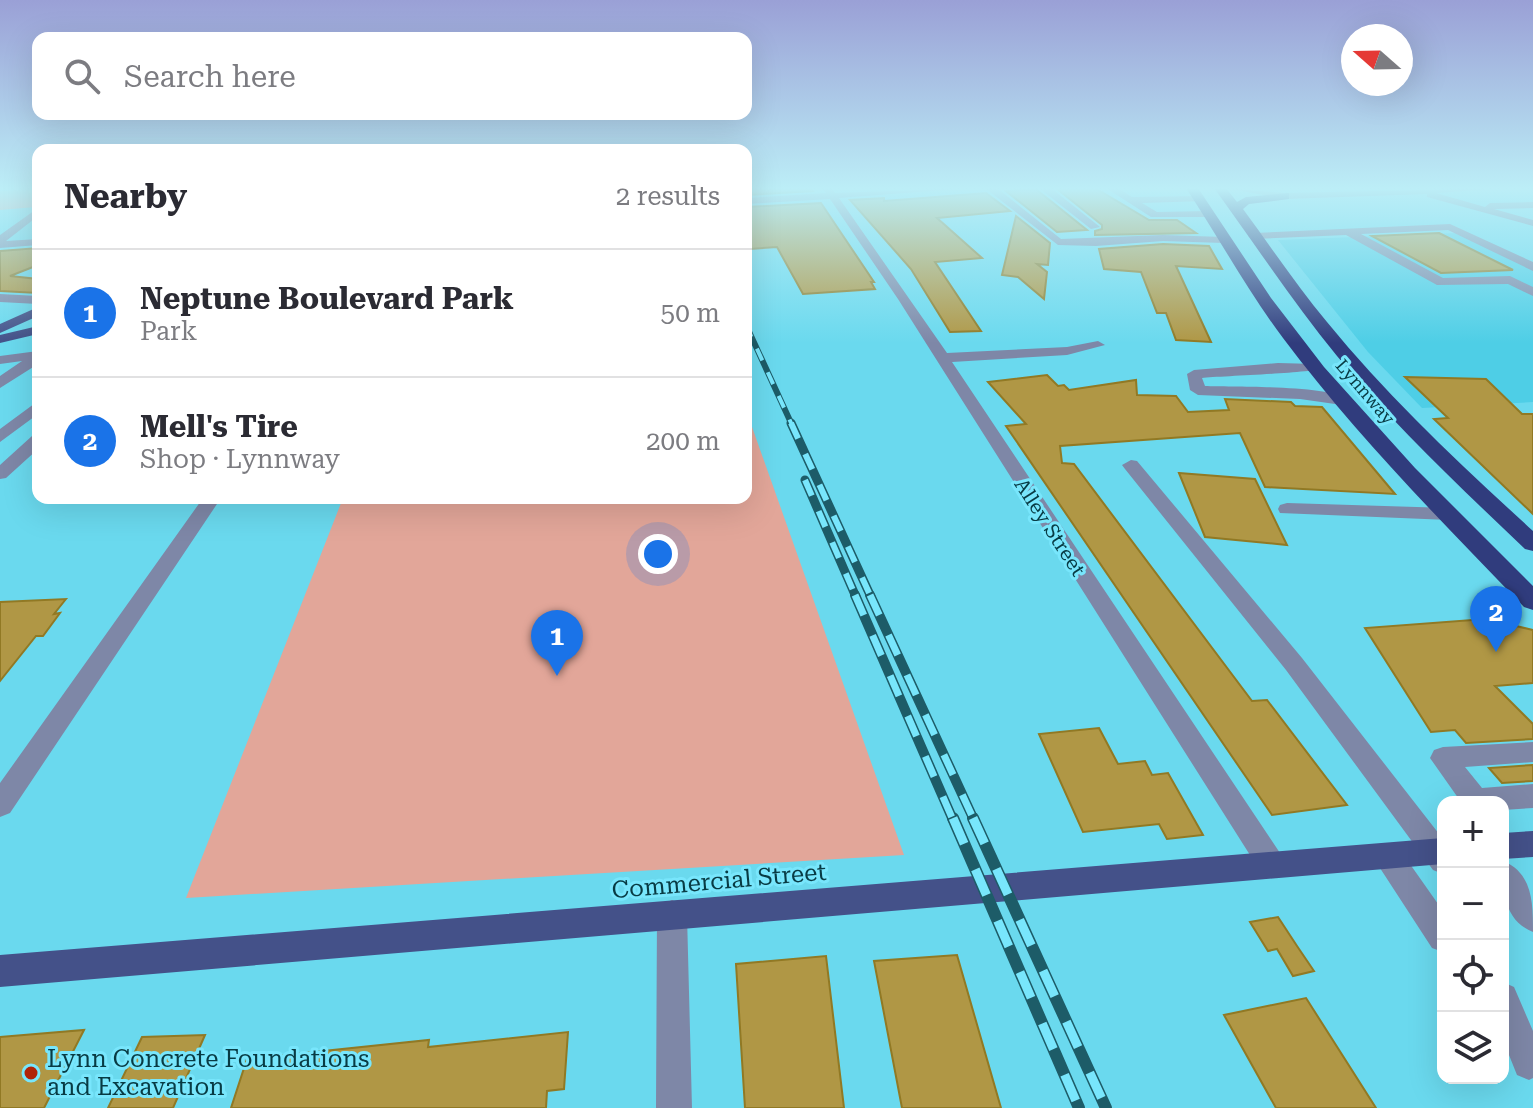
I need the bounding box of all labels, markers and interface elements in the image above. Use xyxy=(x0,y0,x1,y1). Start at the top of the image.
north arrow xyxy=(1341,24,1413,96)
search box xyxy=(32,32,752,120)
icon: search xyxy=(60,54,104,98)
text: Search here xyxy=(124,59,296,94)
text: Nearby xyxy=(64,176,187,216)
text: 2 results xyxy=(616,181,720,211)
text: Neptune Boulevard Park xyxy=(140,281,514,316)
text: 1 xyxy=(83,298,97,328)
text: 50 m xyxy=(661,298,720,328)
text: Park xyxy=(140,316,197,346)
street label: Lynnway xyxy=(1331,355,1399,429)
text: Mell's Tire xyxy=(140,409,298,444)
text: 2 xyxy=(83,426,97,456)
text: 200 m xyxy=(646,426,720,456)
text: Shop · Lynnway xyxy=(140,444,340,474)
street label: Alley Street xyxy=(1010,474,1091,581)
your location xyxy=(638,534,678,574)
pin: 2 xyxy=(1470,586,1522,652)
pin: 1 xyxy=(531,610,583,676)
map controls xyxy=(1437,796,1509,1084)
button: + xyxy=(1437,796,1509,868)
street label: Commercial Street xyxy=(611,858,827,904)
button: − xyxy=(1437,868,1509,940)
button: locate xyxy=(1437,940,1509,1012)
button: layers xyxy=(1437,1012,1509,1084)
place label: Lynn Concrete Foundations and Excavation xyxy=(47,1045,369,1101)
marker: Lynn Concrete Foundations and Excavation xyxy=(22,1064,40,1082)

